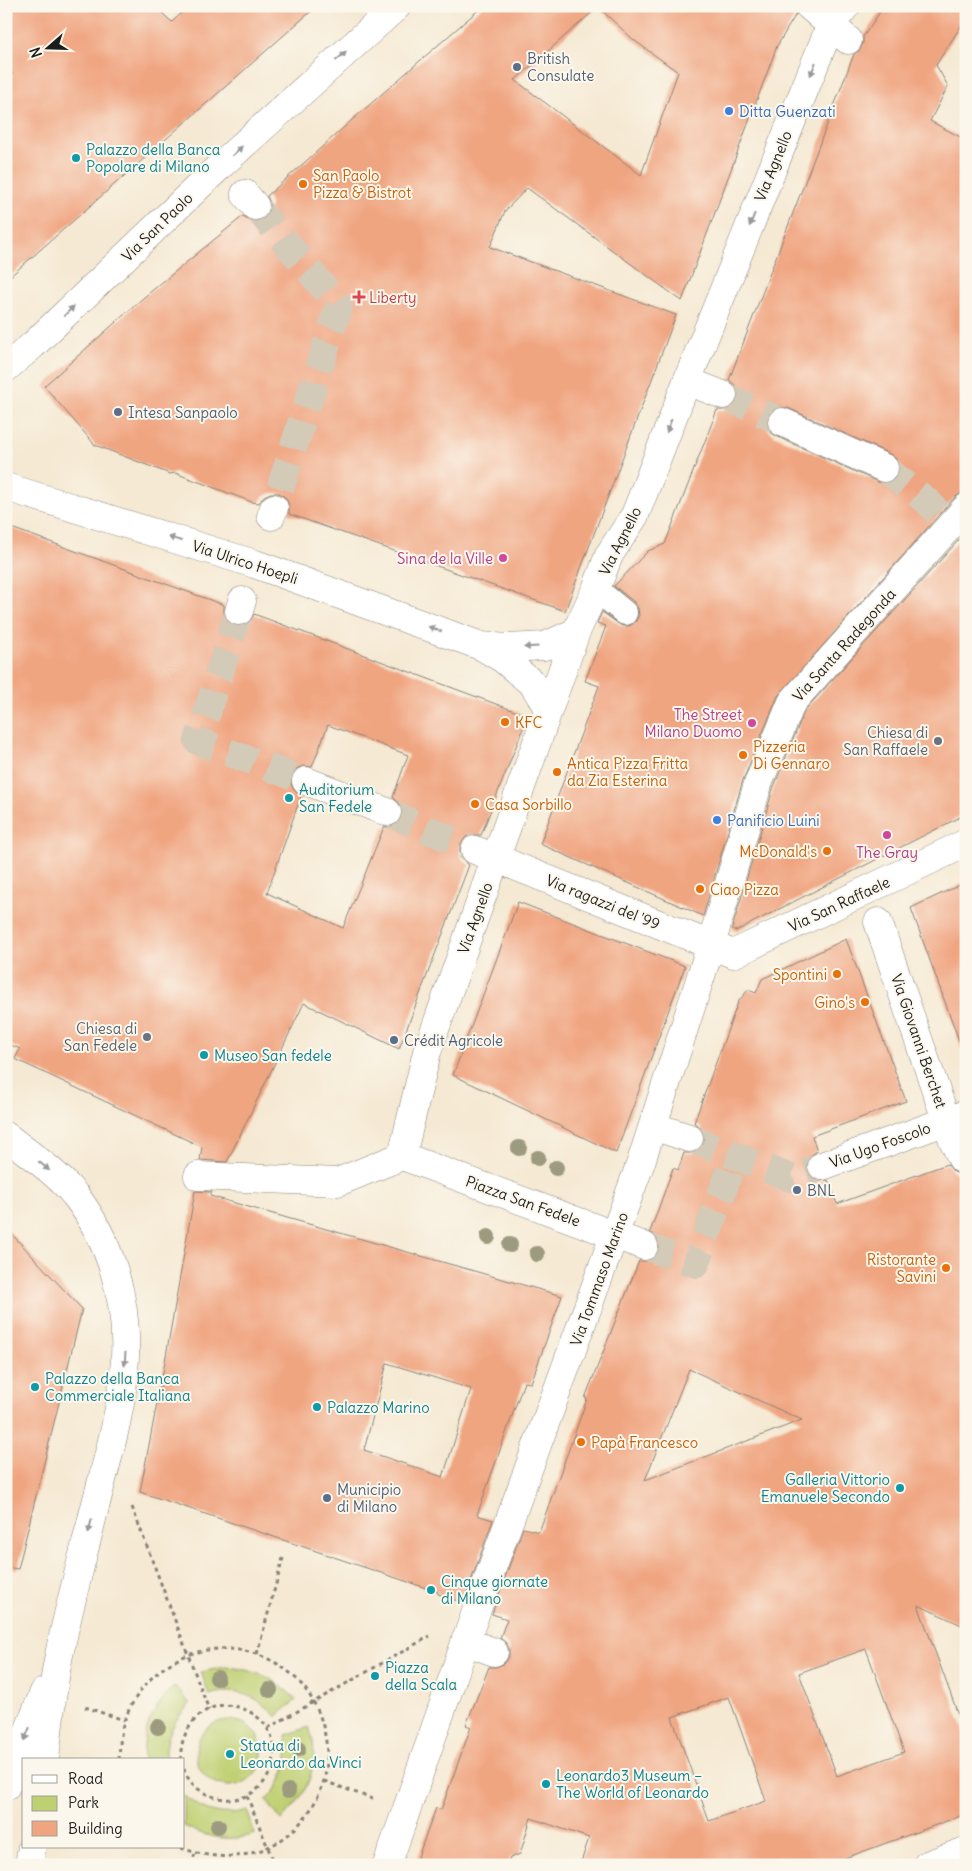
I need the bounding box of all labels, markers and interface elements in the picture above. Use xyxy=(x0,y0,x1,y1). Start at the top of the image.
north arrow xyxy=(22,22,72,72)
text: N xyxy=(26,45,46,60)
place label: British Consulate xyxy=(527,49,594,85)
one-way arrow xyxy=(334,51,347,62)
marker: British Consulate xyxy=(511,61,523,73)
one-way arrow xyxy=(808,62,816,77)
place label: Ditta Guenzati xyxy=(739,102,836,121)
marker: Ditta Guenzati xyxy=(723,105,735,117)
street label: Via Agnello xyxy=(750,128,796,204)
place label: Palazzo della Banca Popolare di Milano xyxy=(86,140,221,176)
one-way arrow xyxy=(231,145,243,157)
marker: Palazzo della Banca Popolare di Milano xyxy=(70,152,82,164)
place label: San Paolo Pizza & Bistrot xyxy=(313,166,411,202)
marker: San Paolo Pizza & Bistrot xyxy=(297,178,309,190)
street label: Via San Paolo xyxy=(118,188,196,266)
one-way arrow xyxy=(747,213,755,227)
place label: Liberty xyxy=(369,288,417,307)
marker: Liberty xyxy=(353,291,365,303)
one-way arrow xyxy=(62,305,74,317)
place label: Intesa Sanpaolo xyxy=(128,403,238,422)
marker: Intesa Sanpaolo xyxy=(112,406,124,418)
one-way arrow xyxy=(665,419,673,434)
street label: Via Agnello xyxy=(595,503,645,579)
one-way arrow xyxy=(168,534,183,542)
street label: Via Ulrico Hoepli xyxy=(190,536,300,588)
place label: Sina de la Ville xyxy=(397,549,493,568)
marker: Sina de la Ville xyxy=(497,552,509,564)
street label: Via Santa Radegonda xyxy=(788,584,900,705)
one-way arrow xyxy=(428,625,443,632)
one-way arrow xyxy=(522,643,538,651)
place label: The Street Milano Duomo xyxy=(645,705,742,741)
place label: KFC xyxy=(515,713,543,732)
marker: KFC xyxy=(499,716,511,728)
marker: The Street Milano Duomo xyxy=(746,717,758,729)
place label: Chiesa di San Raffaele xyxy=(843,723,928,759)
marker: Chiesa di San Raffaele xyxy=(932,735,944,747)
place label: Pizzeria Di Gennaro xyxy=(753,737,830,773)
marker: Pizzeria Di Gennaro xyxy=(737,749,749,761)
place label: Antica Pizza Fritta da Zia Esterina xyxy=(567,754,688,790)
marker: Antica Pizza Fritta da Zia Esterina xyxy=(551,766,563,778)
place label: Auditorium San Fedele xyxy=(299,780,374,816)
marker: Auditorium San Fedele xyxy=(283,792,295,804)
place label: Casa Sorbillo xyxy=(485,795,572,814)
marker: Casa Sorbillo xyxy=(469,798,481,810)
place label: Panificio Luini xyxy=(727,811,820,830)
marker: Panificio Luini xyxy=(711,814,723,826)
marker: The Gray xyxy=(881,829,893,841)
place label: McDonald's xyxy=(739,842,817,861)
place label: The Gray xyxy=(856,843,918,862)
marker: McDonald's xyxy=(821,845,833,857)
street label: Via ragazzi del '99 xyxy=(543,870,663,934)
street label: Via San Raffaele xyxy=(785,872,893,936)
street label: Via Agnello xyxy=(453,880,497,956)
place label: Ciao Pizza xyxy=(710,880,779,899)
marker: Ciao Pizza xyxy=(694,883,706,895)
place label: Spontini xyxy=(773,965,827,984)
marker: Spontini xyxy=(831,968,843,980)
street label: Via Giovanni Berchet xyxy=(887,971,951,1111)
place label: Gino's xyxy=(814,993,855,1012)
marker: Gino's xyxy=(859,996,871,1008)
place label: Chiesa di San Fedele xyxy=(64,1019,137,1055)
marker: Chiesa di San Fedele xyxy=(141,1031,153,1043)
place label: Crédit Agricole xyxy=(404,1031,503,1050)
marker: Crédit Agricole xyxy=(388,1034,400,1046)
place label: Museo San fedele xyxy=(214,1046,332,1065)
marker: Museo San fedele xyxy=(198,1049,210,1061)
street label: Via Ugo Foscolo xyxy=(827,1118,933,1172)
one-way arrow xyxy=(38,1160,50,1172)
street label: Piazza San Fedele xyxy=(463,1171,583,1231)
place label: BNL xyxy=(807,1181,835,1200)
marker: BNL xyxy=(791,1184,803,1196)
street label: Via Tommaso Marino xyxy=(566,1209,632,1349)
place label: Ristorante Savini xyxy=(867,1250,936,1286)
marker: Ristorante Savini xyxy=(940,1262,952,1274)
one-way arrow xyxy=(120,1351,128,1367)
place label: Palazzo della Banca Commerciale Italiana xyxy=(45,1369,191,1405)
marker: Palazzo della Banca Commerciale Italiana xyxy=(29,1381,41,1393)
place label: Palazzo Marino xyxy=(327,1398,430,1417)
marker: Palazzo Marino xyxy=(311,1401,323,1413)
place label: Papà Francesco xyxy=(591,1433,698,1452)
marker: Papà Francesco xyxy=(575,1436,587,1448)
place label: Galleria Vittorio Emanuele Secondo xyxy=(761,1470,890,1506)
place label: Municipio di Milano xyxy=(337,1480,401,1516)
marker: Galleria Vittorio Emanuele Secondo xyxy=(894,1482,906,1494)
marker: Municipio di Milano xyxy=(321,1492,333,1504)
one-way arrow xyxy=(86,1519,94,1534)
place label: Cinque giornate di Milano xyxy=(441,1572,548,1608)
marker: Cinque giornate di Milano xyxy=(425,1584,437,1596)
place label: Piazza della Scala xyxy=(385,1658,457,1694)
marker: Piazza della Scala xyxy=(369,1670,381,1682)
one-way arrow xyxy=(22,1726,30,1741)
place label: Statua di Leonardo da Vinci xyxy=(240,1736,362,1772)
marker: Statua di Leonardo da Vinci xyxy=(224,1748,236,1760)
legend xyxy=(22,1758,185,1848)
place label: Leonardo3 Museum – The World of Leonardo xyxy=(556,1766,709,1802)
text: Road xyxy=(68,1769,103,1788)
marker: Leonardo3 Museum – The World of Leonardo xyxy=(540,1778,552,1790)
text: Park xyxy=(68,1793,99,1812)
text: Building xyxy=(68,1819,123,1838)

